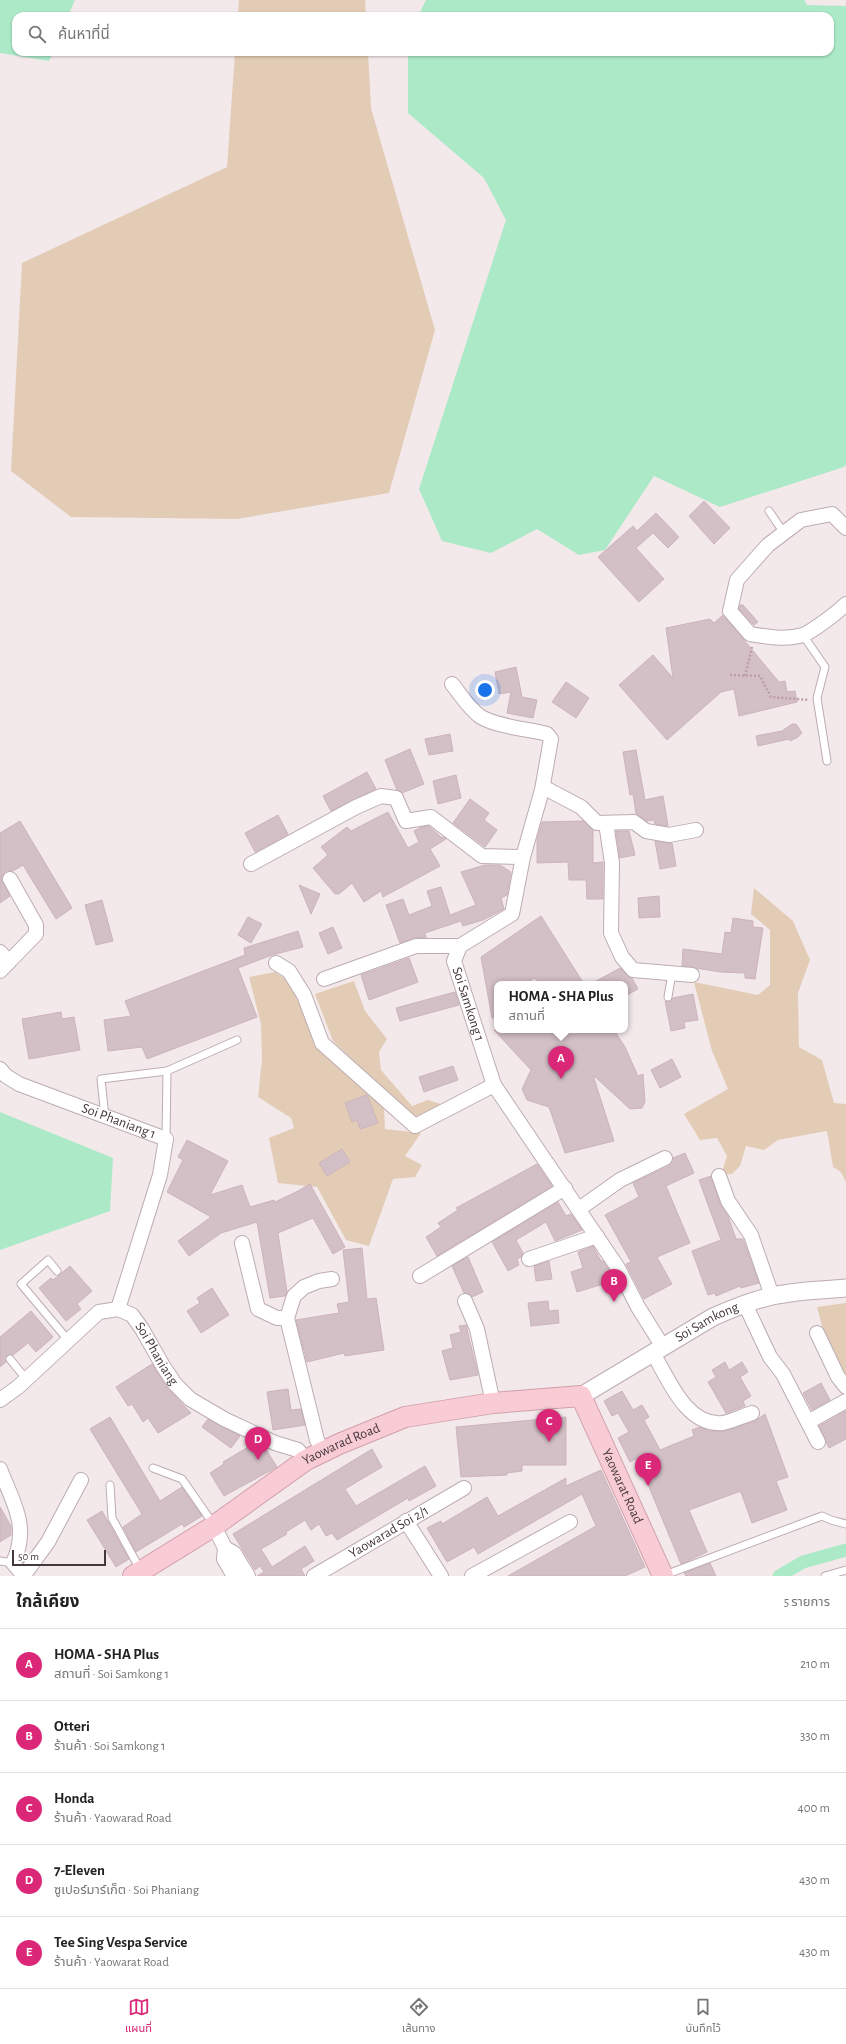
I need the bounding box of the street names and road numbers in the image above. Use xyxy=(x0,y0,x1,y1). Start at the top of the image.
street label: Soi Samkong 1 xyxy=(449,965,486,1043)
street label: Soi Phaniang 1 xyxy=(80,1101,158,1142)
street label: Soi Samkong xyxy=(673,1300,741,1345)
street label: Soi Phaniang xyxy=(132,1320,181,1388)
street label: Yaowarad Road xyxy=(300,1421,382,1468)
street label: Yaowarat Road xyxy=(599,1447,645,1526)
street label: Yaowarad Soi 2/1 xyxy=(347,1503,431,1561)

